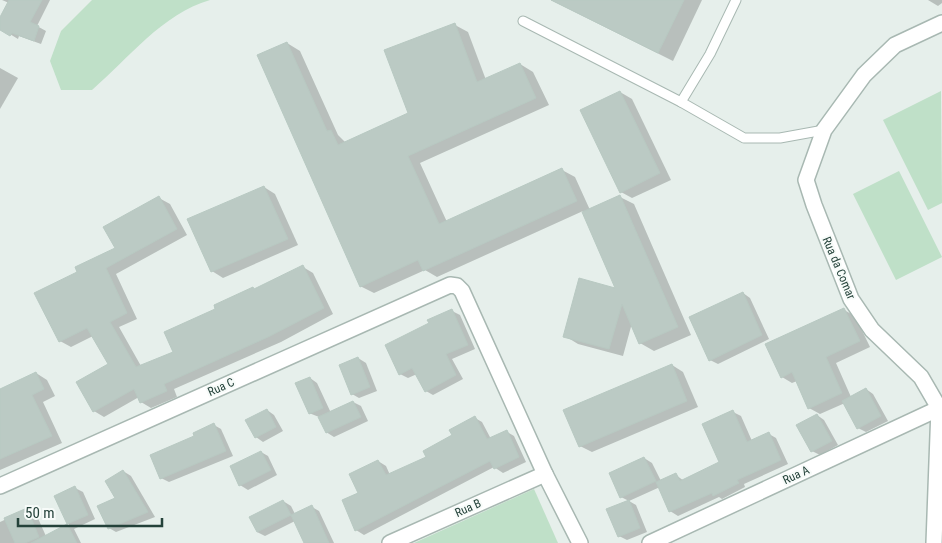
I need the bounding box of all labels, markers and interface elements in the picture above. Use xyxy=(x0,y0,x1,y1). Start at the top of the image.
street label: Rua da Comar xyxy=(820,235,859,302)
street label: Rua C xyxy=(206,375,237,399)
street label: Rua A xyxy=(781,463,812,487)
scale bar xyxy=(18,496,161,528)
street label: Rua B xyxy=(453,496,483,520)
text: 50 m xyxy=(25,504,55,522)

